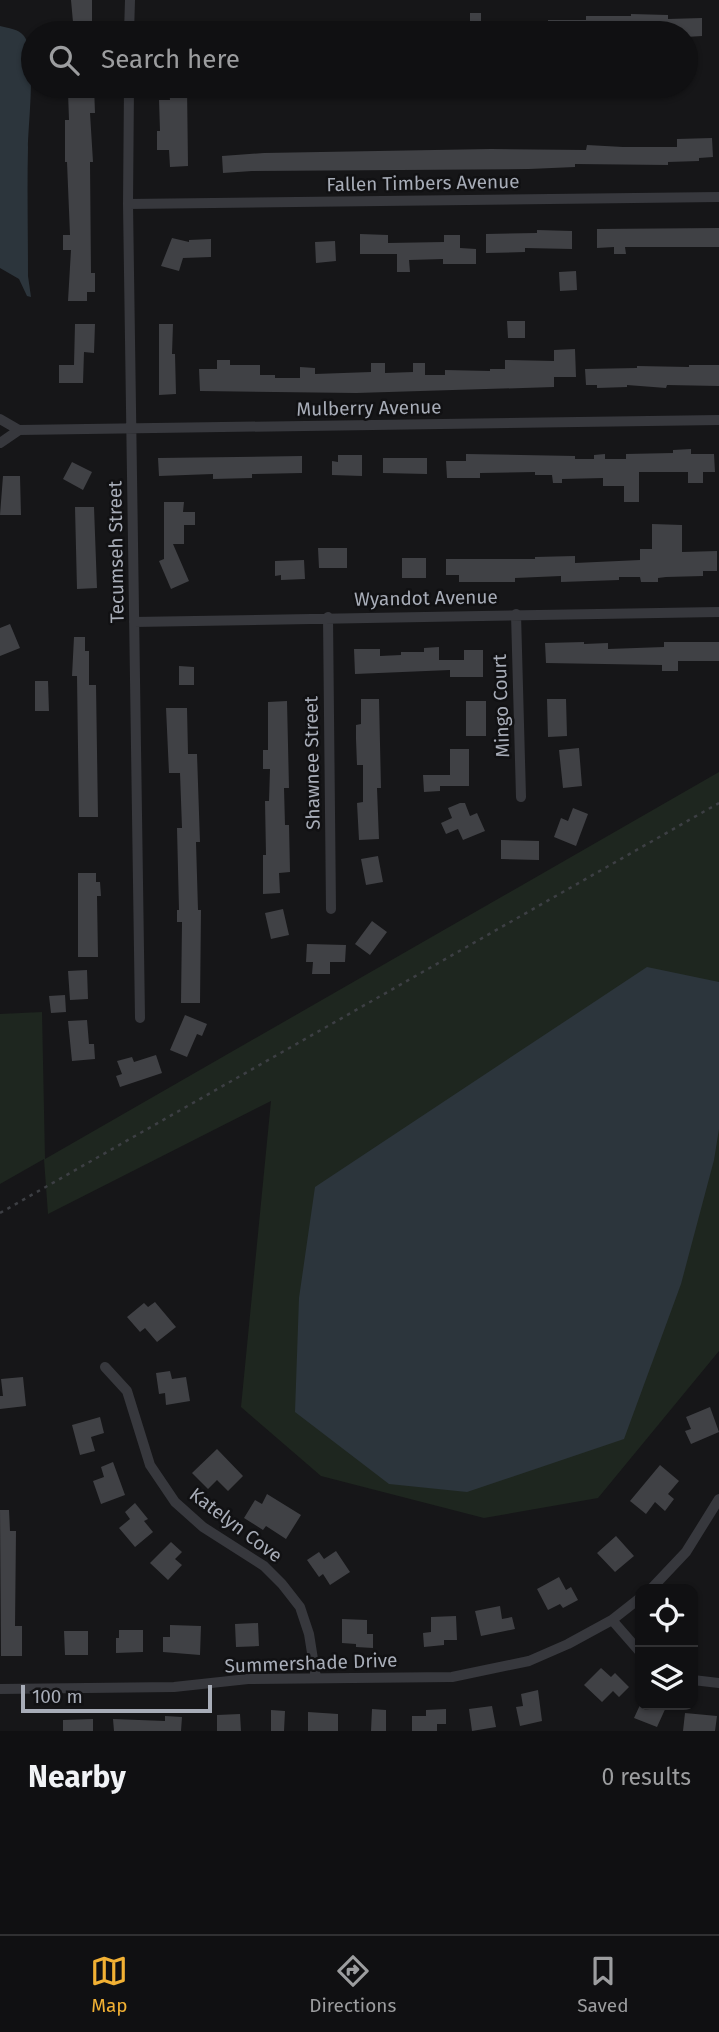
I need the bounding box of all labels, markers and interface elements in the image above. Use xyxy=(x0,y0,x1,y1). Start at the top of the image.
search box xyxy=(21,21,698,98)
icon: search xyxy=(45,41,83,79)
text: Search here xyxy=(101,44,240,75)
street label: Fallen Timbers Avenue xyxy=(326,170,520,196)
street label: Mulberry Avenue xyxy=(296,395,442,421)
street label: Tecumseh Street xyxy=(103,481,129,623)
street label: Wyandot Avenue xyxy=(354,585,498,611)
street label: Mingo Court xyxy=(488,654,514,758)
street label: Shawnee Street xyxy=(299,696,325,830)
street label: Katelyn Cove xyxy=(185,1483,287,1567)
map controls xyxy=(635,1584,698,1710)
button: locate xyxy=(635,1584,698,1647)
button: layers xyxy=(635,1647,698,1710)
street label: Summershade Drive xyxy=(224,1648,398,1678)
scale bar xyxy=(21,1682,212,1714)
text: 100 m xyxy=(32,1685,83,1708)
text: Nearby xyxy=(28,1759,126,1795)
text: 0 results xyxy=(601,1763,691,1791)
tab: Map xyxy=(90,1952,128,2017)
tab: Directions xyxy=(309,1952,396,2017)
tab: Saved xyxy=(577,1952,629,2017)

